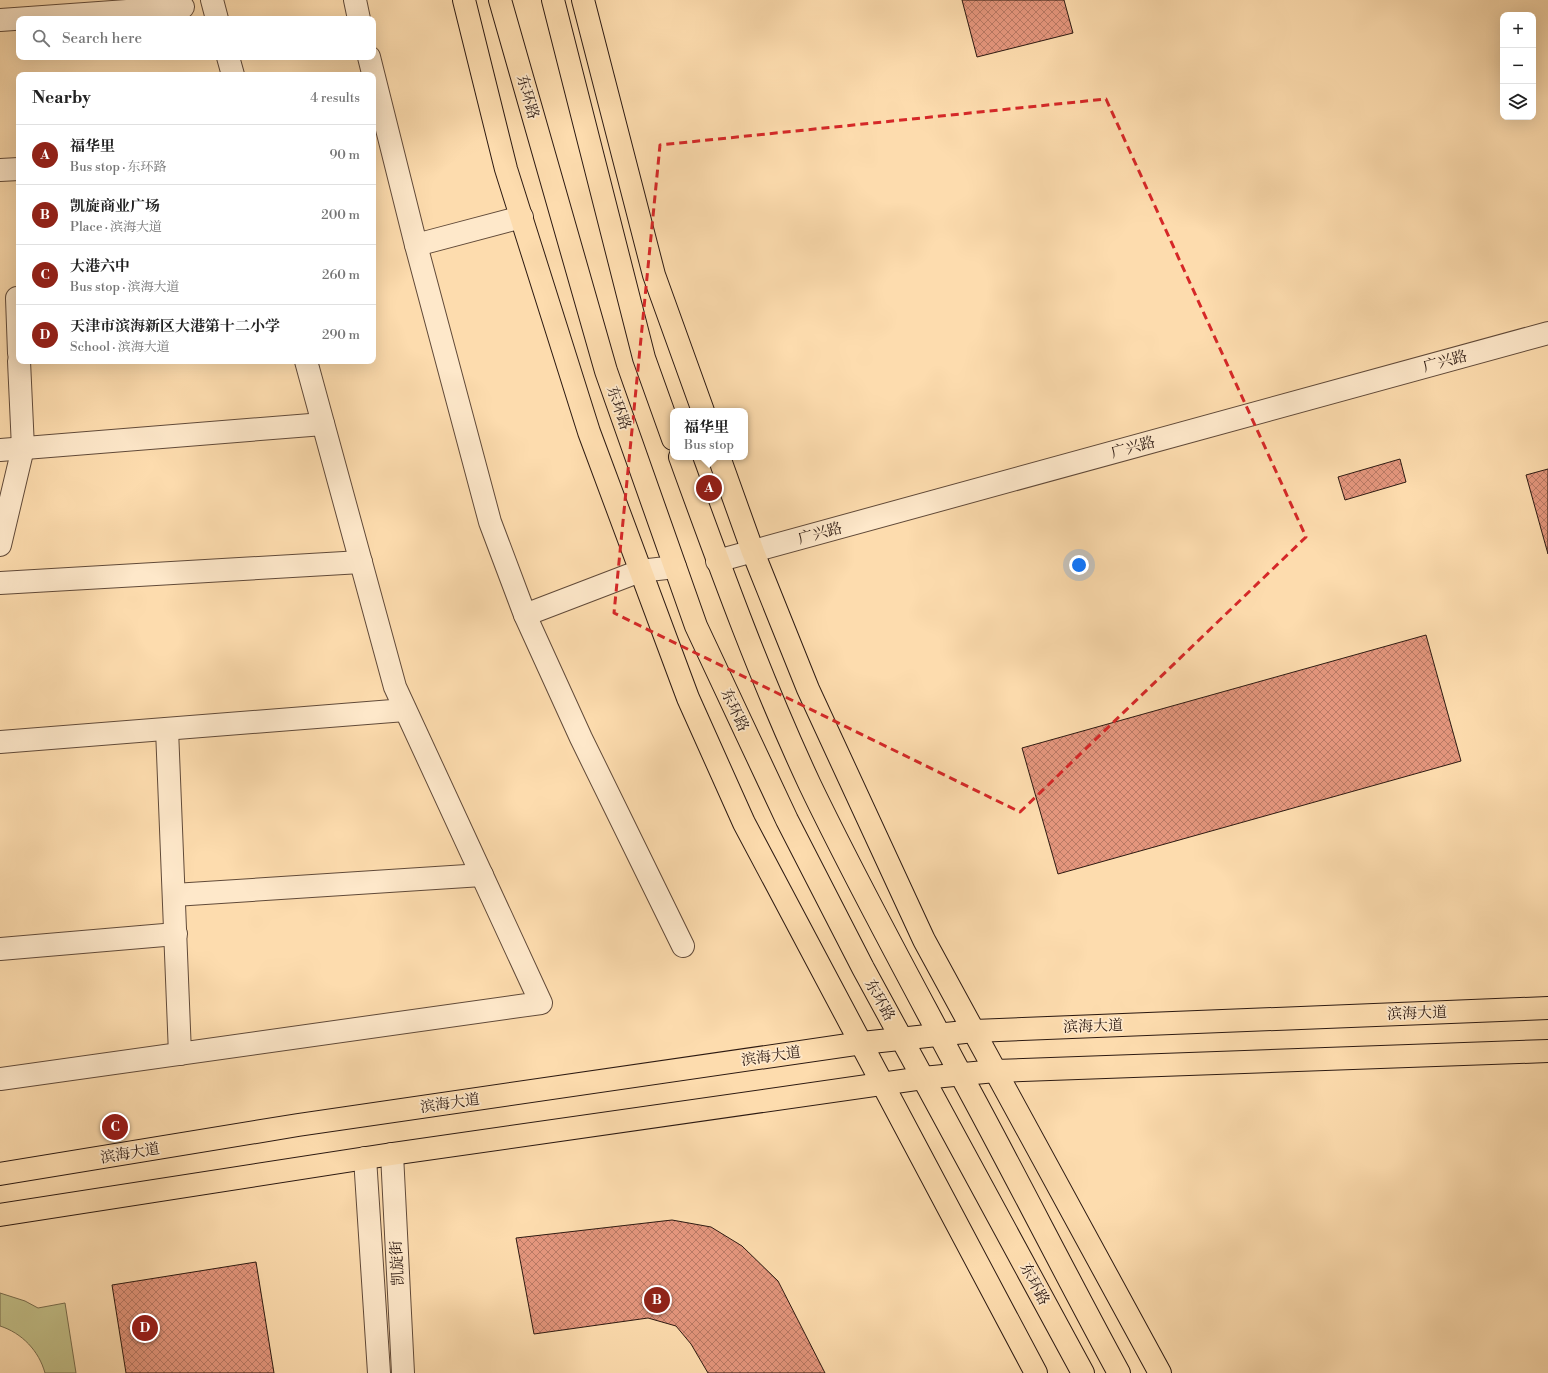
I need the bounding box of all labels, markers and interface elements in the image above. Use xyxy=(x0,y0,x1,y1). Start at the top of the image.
map controls xyxy=(1500,12,1536,120)
button: + xyxy=(1500,12,1536,48)
search box xyxy=(16,16,376,60)
icon: search xyxy=(30,27,52,49)
text: Search here xyxy=(62,29,142,48)
button: − xyxy=(1500,48,1536,84)
street label: 东环路 xyxy=(512,73,543,121)
button: layers xyxy=(1500,84,1536,120)
text: Nearby xyxy=(32,87,91,109)
text: 4 results xyxy=(310,90,360,106)
text: 福华里 xyxy=(70,137,115,156)
text: A xyxy=(40,147,50,163)
text: 90 m xyxy=(329,147,360,163)
text: Bus stop · 东环路 xyxy=(70,159,167,175)
text: 凯旋商业广场 xyxy=(70,197,160,216)
text: B xyxy=(40,207,50,223)
text: 200 m xyxy=(321,207,360,223)
text: Place · 滨海大道 xyxy=(70,219,162,235)
text: 大港六中 xyxy=(70,257,130,276)
text: C xyxy=(40,267,50,283)
text: 260 m xyxy=(322,267,360,283)
text: Bus stop · 滨海大道 xyxy=(70,279,180,295)
text: 天津市滨海新区大港第十二小学 xyxy=(70,317,280,336)
text: D xyxy=(40,327,50,343)
text: 290 m xyxy=(322,327,360,343)
text: School · 滨海大道 xyxy=(70,339,170,355)
street label: 广兴路 xyxy=(1421,346,1469,376)
street label: 东环路 xyxy=(602,384,635,433)
popup xyxy=(670,408,748,460)
text: 福华里 xyxy=(684,418,729,437)
street label: 广兴路 xyxy=(1109,432,1157,462)
text: Bus stop xyxy=(684,437,734,453)
pin: A xyxy=(696,473,722,503)
street label: 广兴路 xyxy=(796,518,844,548)
your location xyxy=(1069,555,1089,575)
street label: 东环路 xyxy=(716,686,753,735)
street label: 东环路 xyxy=(860,976,899,1025)
street label: 滨海大道 xyxy=(1387,1003,1447,1024)
street label: 滨海大道 xyxy=(1063,1016,1123,1037)
street label: 滨海大道 xyxy=(740,1043,802,1070)
street label: 滨海大道 xyxy=(419,1090,481,1117)
pin: C xyxy=(102,1112,128,1142)
street label: 滨海大道 xyxy=(99,1139,161,1168)
street label: 凯旋街 xyxy=(387,1240,408,1286)
street label: 东环路 xyxy=(1016,1260,1054,1309)
pin: B xyxy=(644,1285,670,1315)
pin: D xyxy=(132,1313,158,1343)

